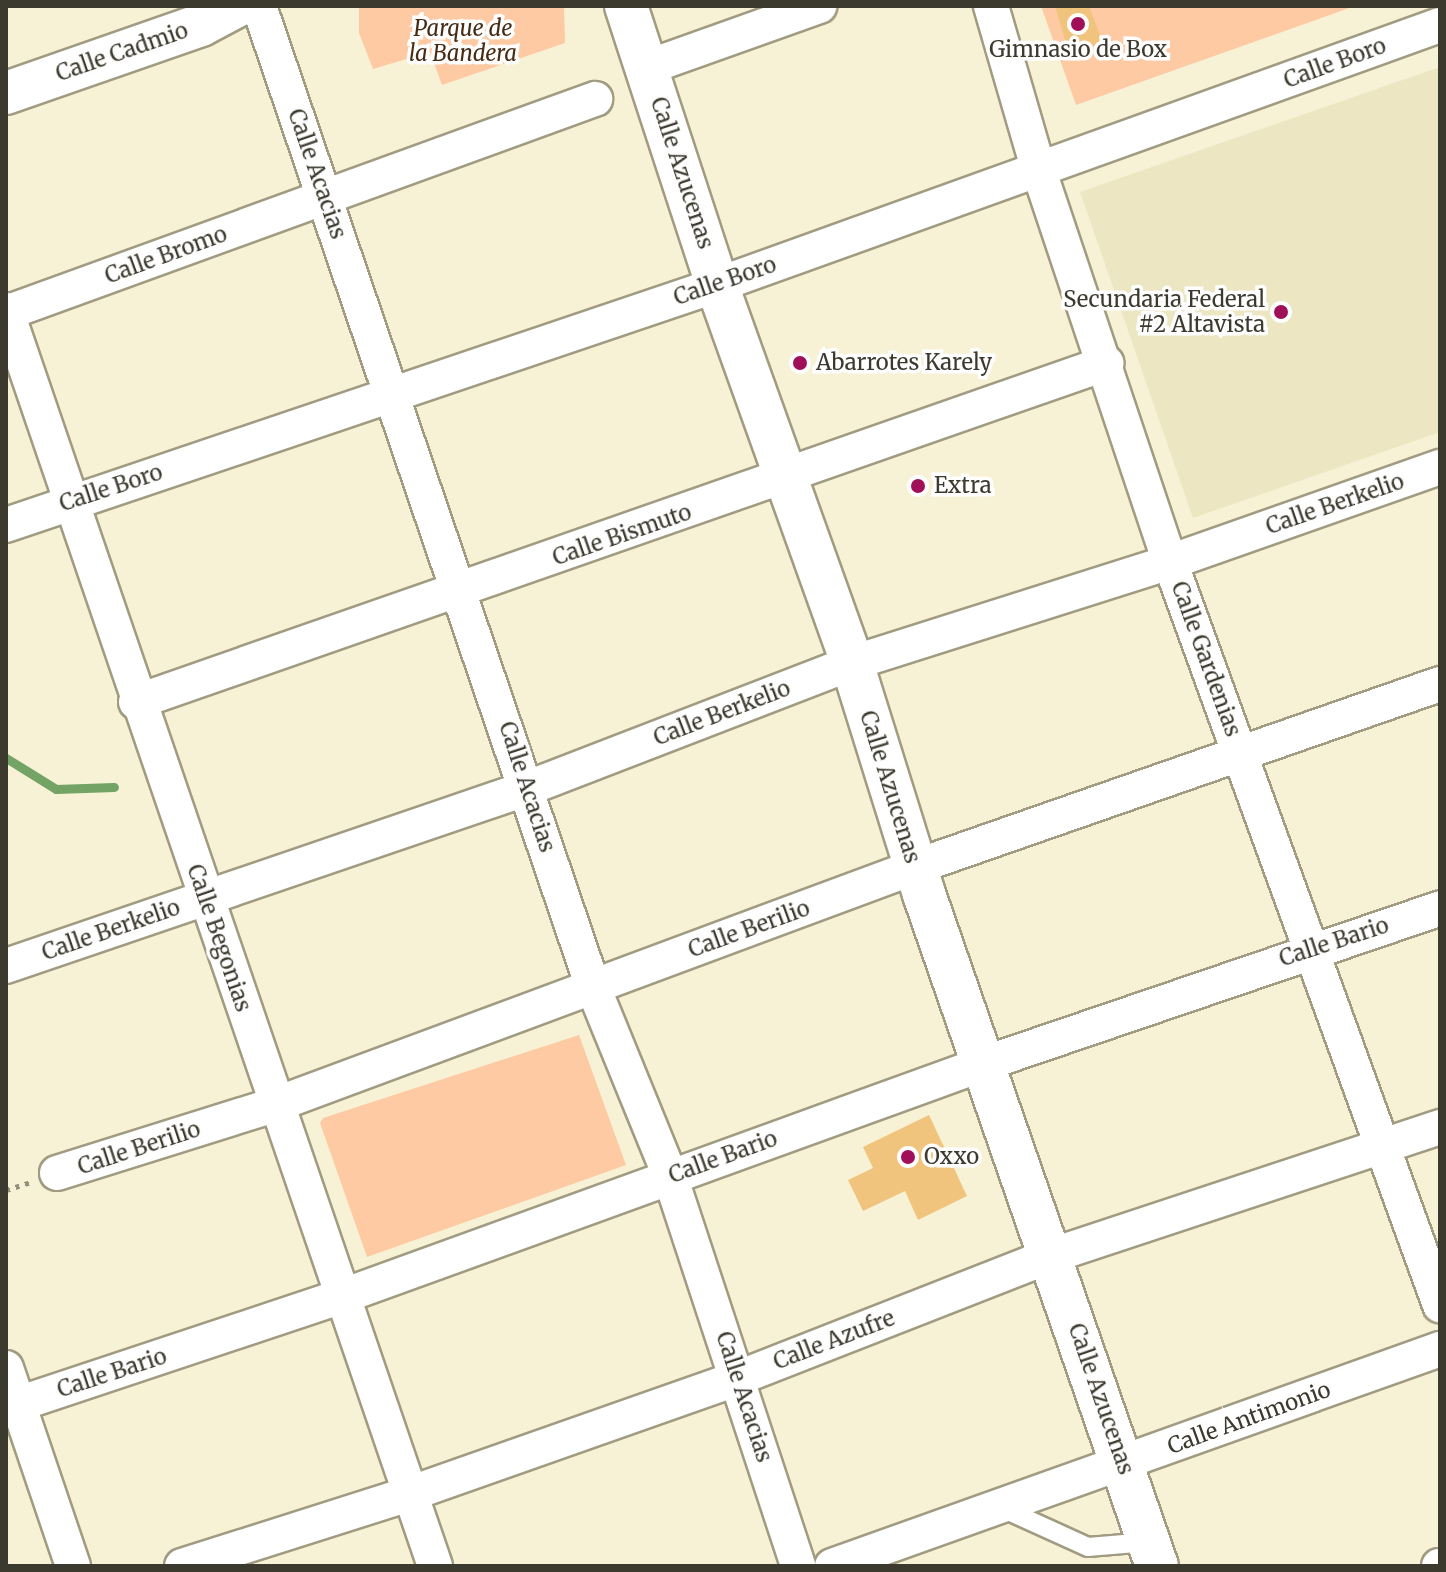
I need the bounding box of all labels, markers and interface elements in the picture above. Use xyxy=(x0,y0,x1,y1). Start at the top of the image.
park label: Parque de la Bandera xyxy=(409,15,517,66)
marker: Gimnasio de Box xyxy=(1069,15,1087,33)
street label: Calle Cadmio xyxy=(52,17,192,87)
street label: Calle Boro xyxy=(1280,32,1390,94)
place label: Gimnasio de Box xyxy=(989,37,1167,63)
street label: Calle Azucenas xyxy=(645,94,719,252)
street label: Calle Acacias xyxy=(282,105,352,243)
street label: Calle Bromo xyxy=(101,221,231,289)
street label: Calle Boro xyxy=(670,251,780,311)
place label: Secundaria Federal #2 Altavista xyxy=(1063,286,1265,338)
marker: Secundaria Federal #2 Altavista xyxy=(1272,303,1290,321)
place label: Abarrotes Karely xyxy=(816,350,992,376)
marker: Abarrotes Karely xyxy=(791,354,809,372)
street label: Calle Boro xyxy=(56,459,166,517)
street label: Calle Berkelio xyxy=(1262,468,1408,540)
place label: Extra xyxy=(934,473,991,499)
marker: Extra xyxy=(909,477,927,495)
street label: Calle Bismuto xyxy=(549,499,695,571)
street label: Calle Gardenias xyxy=(1166,578,1246,740)
street label: Calle Berkelio xyxy=(650,675,794,751)
street label: Calle Azucenas xyxy=(854,708,926,866)
street label: Calle Acacias xyxy=(493,718,561,856)
street label: Calle Begonias xyxy=(181,861,257,1015)
street label: Calle Berkelio xyxy=(38,894,184,966)
street label: Calle Berilio xyxy=(685,895,813,963)
street label: Calle Bario xyxy=(1276,912,1392,972)
street label: Calle Berilio xyxy=(74,1116,204,1180)
street label: Calle Bario xyxy=(665,1125,781,1189)
place label: Oxxo xyxy=(924,1144,979,1170)
marker: Oxxo xyxy=(899,1148,917,1166)
street label: Calle Azufre xyxy=(770,1305,898,1375)
street label: Calle Azucenas xyxy=(1063,1320,1139,1478)
street label: Calle Acacias xyxy=(710,1328,778,1466)
street label: Calle Bario xyxy=(54,1343,170,1403)
street label: Calle Antimonio xyxy=(1164,1376,1334,1460)

